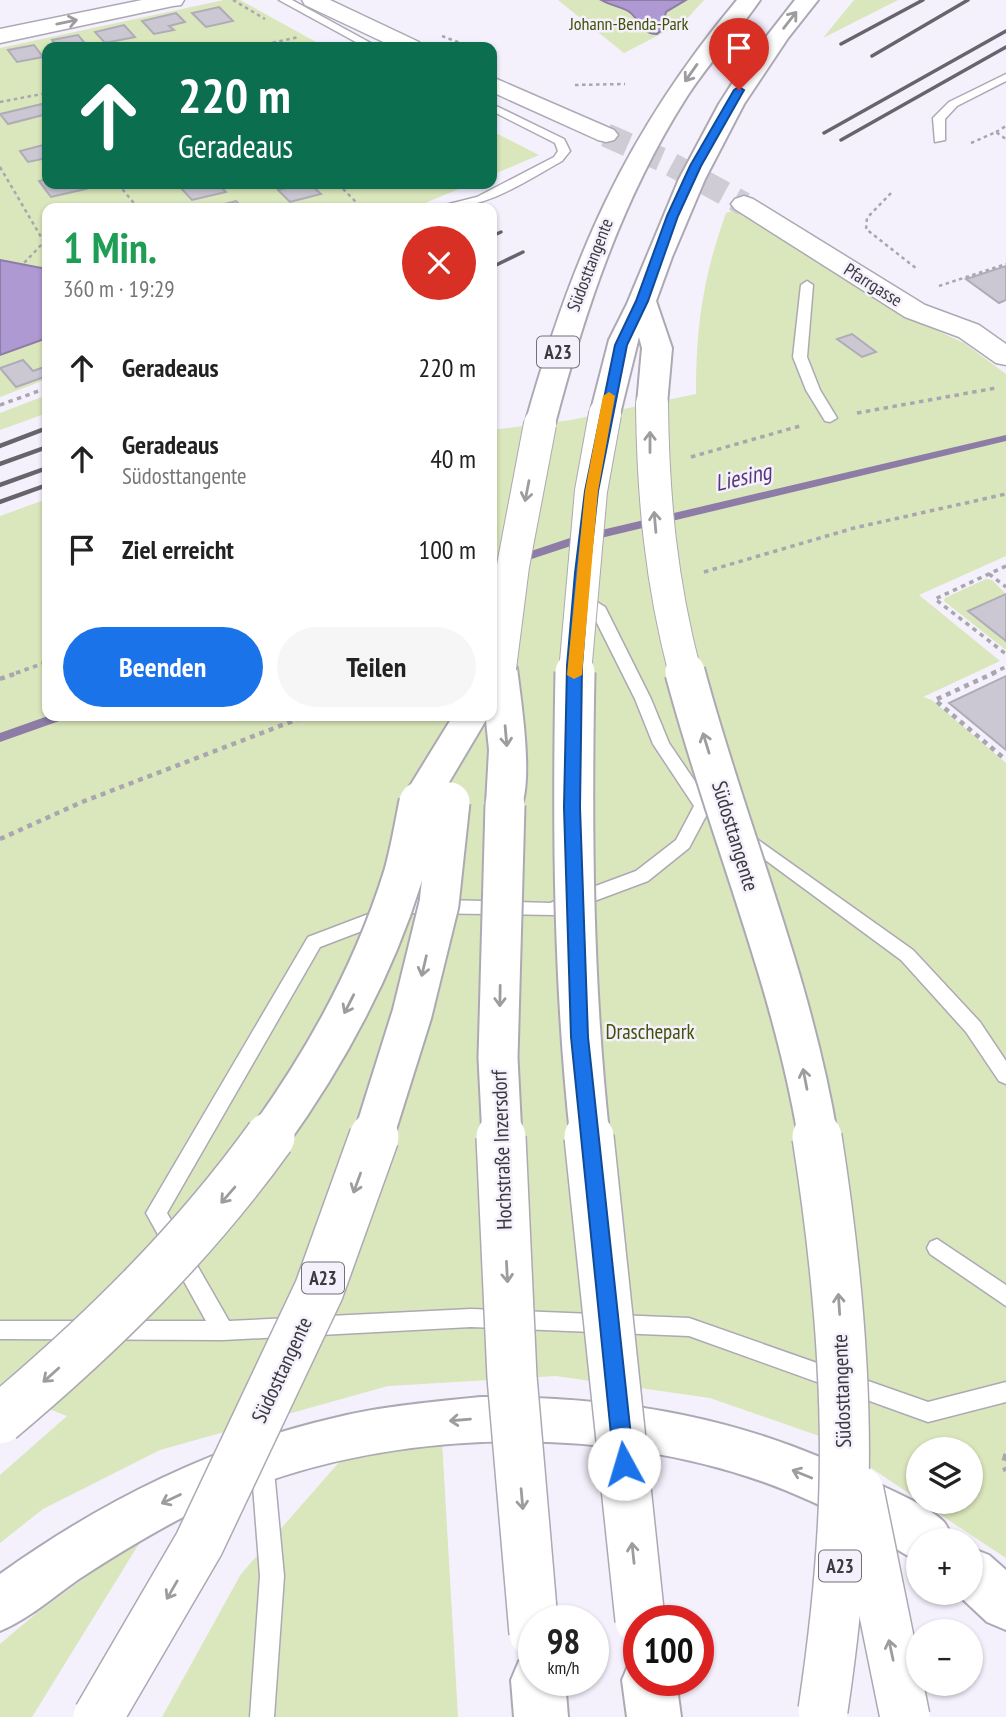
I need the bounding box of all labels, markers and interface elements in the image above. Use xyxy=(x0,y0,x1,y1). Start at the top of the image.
one-way arrow xyxy=(783,11,798,30)
park label: Johann-Benda-Park xyxy=(568,12,689,35)
one-way arrow xyxy=(55,15,78,29)
pin xyxy=(709,18,769,90)
icon: arrive xyxy=(720,29,758,67)
text: 220 m xyxy=(178,63,291,127)
one-way arrow xyxy=(684,63,698,82)
icon: ahead xyxy=(63,70,154,161)
text: Geradeaus xyxy=(178,125,293,167)
street label: Südosttangente xyxy=(561,215,618,314)
text: 1 Min. xyxy=(63,220,157,275)
button: close xyxy=(402,226,476,300)
street label: Pfarrgasse xyxy=(840,258,907,311)
text: 360 m · 19:29 xyxy=(63,274,175,303)
road number: A23 xyxy=(537,336,579,368)
icon: ahead xyxy=(63,349,101,387)
text: Geradeaus xyxy=(122,351,219,384)
text: 220 m xyxy=(418,351,476,384)
text: Geradeaus xyxy=(122,428,219,461)
one-way arrow xyxy=(643,431,657,454)
icon: ahead xyxy=(63,440,101,478)
text: 40 m xyxy=(430,442,476,475)
water label: Liesing xyxy=(712,456,776,497)
text: Südosttangente xyxy=(122,461,247,490)
one-way arrow xyxy=(519,479,533,502)
one-way arrow xyxy=(648,511,661,534)
icon: arrive xyxy=(63,531,101,569)
text: Ziel erreicht xyxy=(122,533,234,566)
text: 100 m xyxy=(418,533,476,566)
button: Beenden xyxy=(63,627,263,707)
button: Teilen xyxy=(277,627,476,707)
one-way arrow xyxy=(500,724,513,746)
one-way arrow xyxy=(699,732,712,754)
street label: Südosttangente xyxy=(706,778,765,894)
one-way arrow xyxy=(417,954,430,977)
one-way arrow xyxy=(493,984,507,1007)
one-way arrow xyxy=(342,993,356,1014)
park label: Draschepark xyxy=(605,1018,695,1045)
one-way arrow xyxy=(798,1068,811,1091)
street label: Hochstraße Inzersdorf xyxy=(485,1069,518,1230)
one-way arrow xyxy=(350,1172,362,1194)
one-way arrow xyxy=(220,1186,236,1204)
one-way arrow xyxy=(500,1260,513,1283)
road number: A23 xyxy=(302,1262,344,1294)
one-way arrow xyxy=(832,1292,845,1315)
street label: Südosttangente xyxy=(245,1313,318,1427)
street label: Südosttangente xyxy=(826,1334,857,1448)
one-way arrow xyxy=(43,1367,61,1383)
one-way arrow xyxy=(449,1414,471,1427)
position arrow xyxy=(587,1427,661,1501)
map controls xyxy=(906,1437,983,1696)
button: layers xyxy=(906,1437,983,1514)
one-way arrow xyxy=(792,1466,814,1479)
one-way arrow xyxy=(516,1487,529,1510)
one-way arrow xyxy=(161,1492,182,1506)
button: + xyxy=(906,1528,983,1605)
one-way arrow xyxy=(626,1542,639,1564)
road number: A23 xyxy=(819,1550,861,1582)
one-way arrow xyxy=(165,1580,179,1600)
speed limit sign: 100 xyxy=(623,1605,714,1696)
text: 98 xyxy=(547,1618,580,1664)
button: − xyxy=(906,1619,983,1696)
one-way arrow xyxy=(884,1639,898,1662)
text: km/h xyxy=(548,1656,579,1679)

